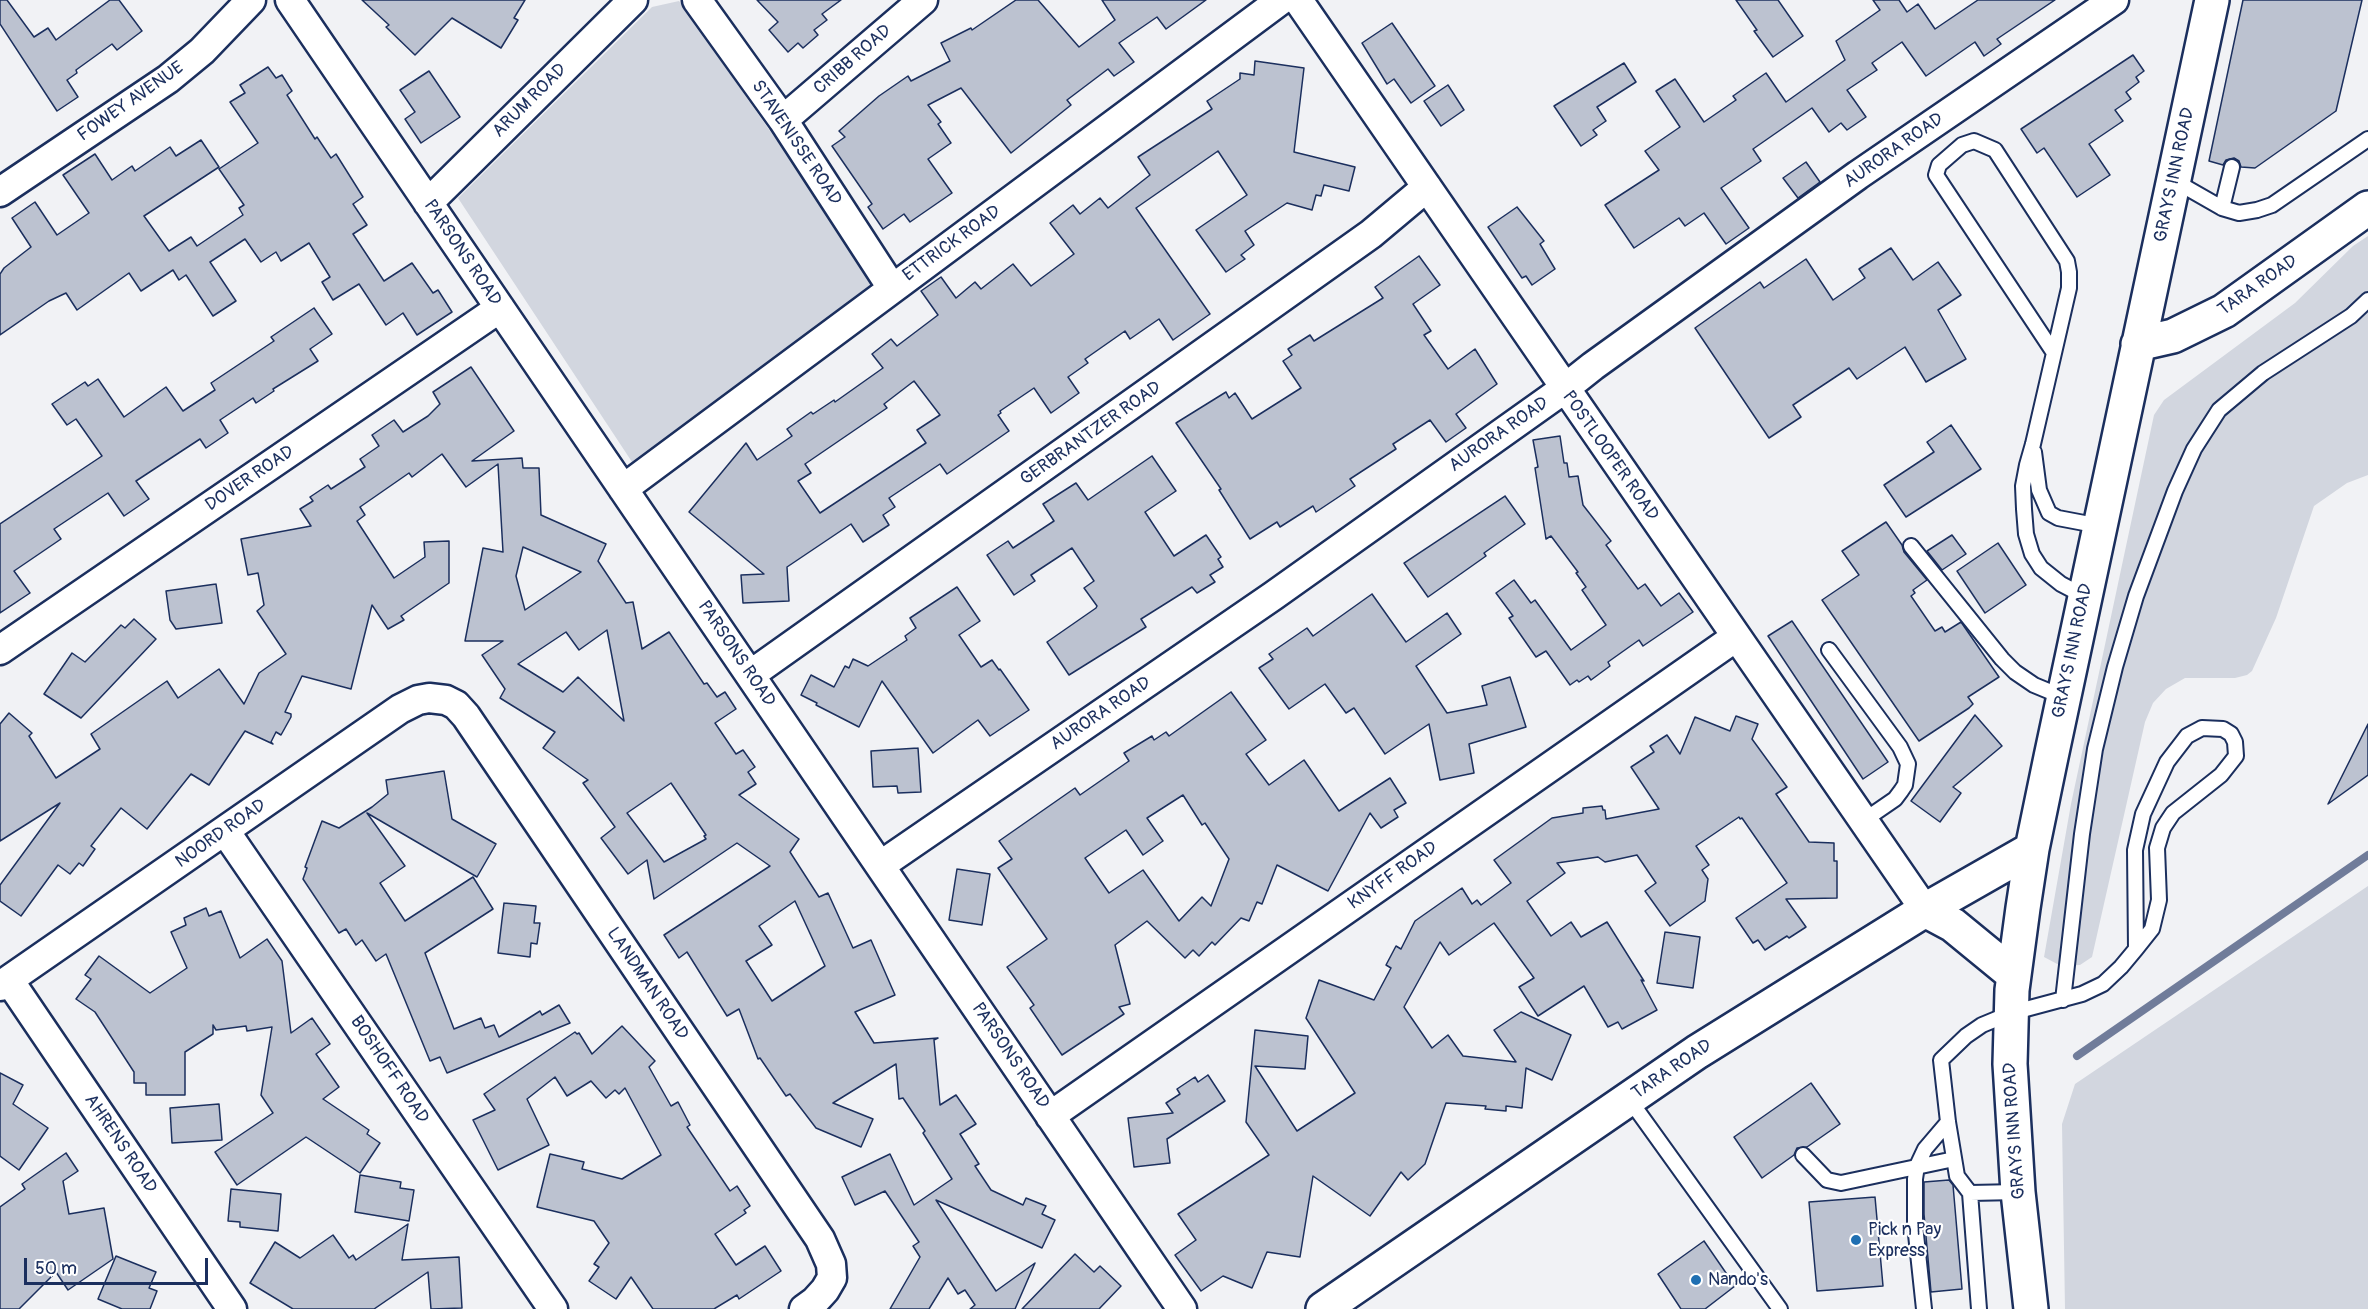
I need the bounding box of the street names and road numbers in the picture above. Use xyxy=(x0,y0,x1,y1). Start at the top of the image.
street label: CRIBB ROAD xyxy=(810,20,896,100)
street label: FOWEY AVENUE xyxy=(74,57,188,147)
street label: ARUM ROAD xyxy=(489,60,571,142)
street label: STAVENISSE ROAD xyxy=(746,76,846,210)
street label: GRAYS INN ROAD xyxy=(2150,106,2200,244)
street label: AURORA ROAD xyxy=(1840,109,1948,193)
street label: PARSONS ROAD xyxy=(419,196,505,310)
street label: ETTRICK ROAD xyxy=(899,201,1005,287)
street label: TARA ROAD xyxy=(2214,251,2302,321)
street label: GERBRANTZER ROAD xyxy=(1016,377,1166,491)
street label: POSTLOOPER ROAD xyxy=(1557,387,1663,525)
street label: AURORA ROAD xyxy=(1445,393,1553,477)
street label: DOVER ROAD xyxy=(202,442,298,516)
street label: GRAYS INN ROAD xyxy=(2048,582,2098,720)
street label: PARSONS ROAD xyxy=(693,597,779,711)
street label: AURORA ROAD xyxy=(1047,673,1155,755)
street label: NOORD ROAD xyxy=(172,795,270,873)
street label: KNYFF ROAD xyxy=(1344,837,1442,915)
street label: LANDMAN ROAD xyxy=(601,924,693,1044)
street label: PARSONS ROAD xyxy=(967,999,1053,1113)
street label: BOSHOFF ROAD xyxy=(345,1012,433,1128)
street label: TARA ROAD xyxy=(1628,1035,1716,1105)
street label: GRAYS INN ROAD xyxy=(1999,1062,2031,1200)
street label: AHRENS ROAD xyxy=(79,1090,161,1198)

